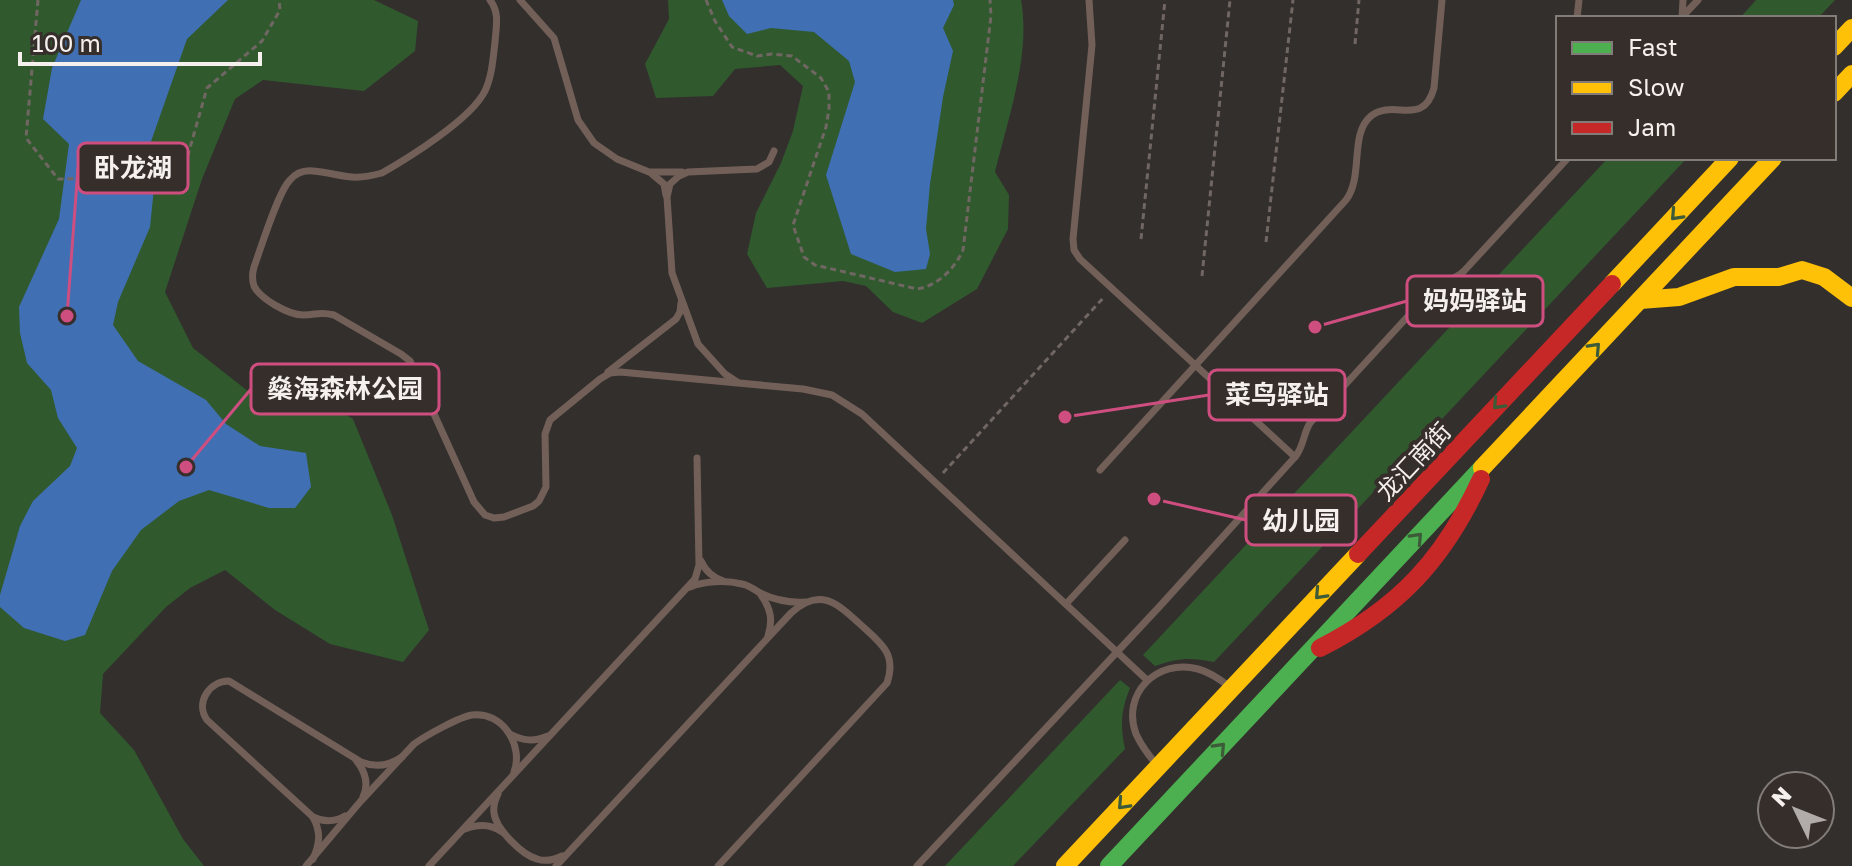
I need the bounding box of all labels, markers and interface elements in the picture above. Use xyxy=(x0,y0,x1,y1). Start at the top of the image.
scale bar xyxy=(20,16,260,66)
legend xyxy=(1556,16,1836,160)
text: 100 m xyxy=(32,28,101,57)
text: Fast xyxy=(1628,32,1678,61)
text: Slow xyxy=(1628,72,1684,101)
text: Jam xyxy=(1628,112,1676,141)
callout: 卧龙湖 xyxy=(78,143,188,193)
text: 卧龙湖 xyxy=(94,152,172,183)
one-way arrow xyxy=(1671,206,1686,220)
callout: 妈妈驿站 xyxy=(1407,276,1543,326)
text: 妈妈驿站 xyxy=(1423,285,1527,316)
one-way arrow xyxy=(1586,343,1600,357)
callout: 燊海森林公园 xyxy=(251,364,439,414)
callout: 菜鸟驿站 xyxy=(1209,370,1345,420)
text: 燊海森林公园 xyxy=(267,373,423,404)
text: 菜鸟驿站 xyxy=(1225,379,1329,410)
one-way arrow xyxy=(1494,395,1508,410)
street label: 龙汇南街 xyxy=(1370,416,1456,506)
callout: 幼儿园 xyxy=(1246,495,1356,545)
text: 幼儿园 xyxy=(1262,505,1340,536)
one-way arrow xyxy=(1408,533,1423,547)
one-way arrow xyxy=(1315,585,1330,599)
one-way arrow xyxy=(1211,743,1226,757)
north arrow xyxy=(1756,770,1836,850)
text: N xyxy=(1765,781,1797,811)
one-way arrow xyxy=(1118,795,1133,809)

